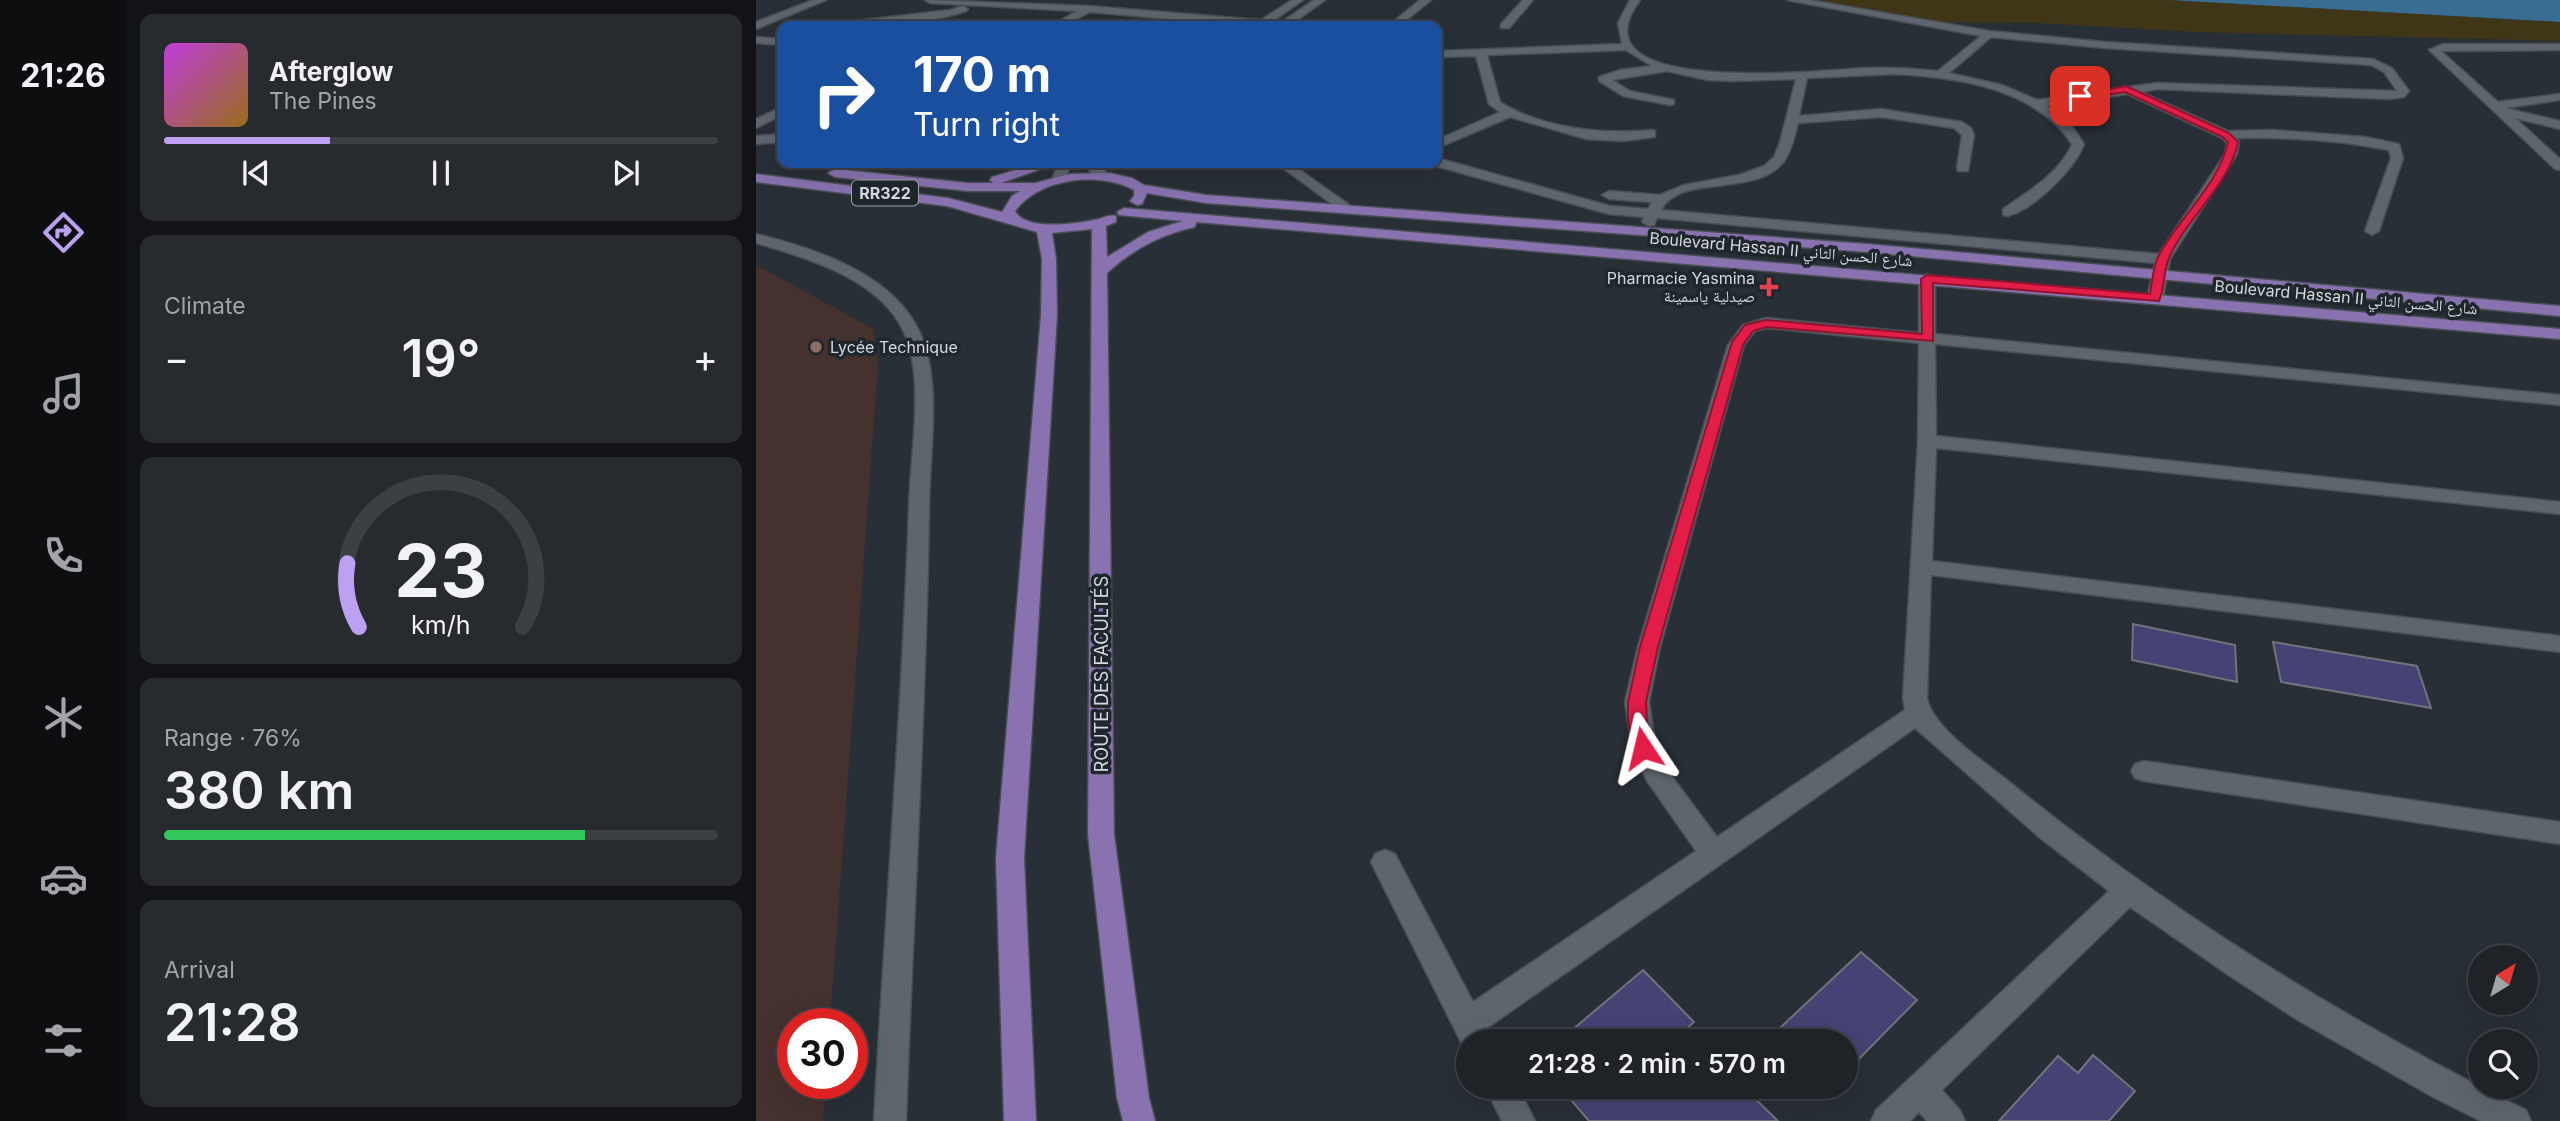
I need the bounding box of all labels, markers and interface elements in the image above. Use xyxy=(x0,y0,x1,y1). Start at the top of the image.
text: 170 m xyxy=(913,45,1051,104)
icon: right xyxy=(798,49,889,140)
text: 21:26 xyxy=(20,56,106,95)
text: Afterglow xyxy=(269,56,393,87)
pin xyxy=(2050,66,2110,126)
icon: arrive xyxy=(2061,77,2099,115)
text: The Pines xyxy=(269,87,377,115)
text: Turn right xyxy=(913,105,1060,144)
icon: previous xyxy=(237,154,275,192)
icon: pause xyxy=(422,154,460,192)
icon: next xyxy=(607,154,645,192)
road number: RR322 xyxy=(852,181,918,206)
icon: directions xyxy=(39,208,88,257)
street label: Boulevard Hassan II شارع الحسن الثاني xyxy=(1648,228,1913,274)
place label: Pharmacie Yasmina صيدلية ياسمينة xyxy=(1607,268,1755,306)
street label: Boulevard Hassan II شارع الحسن الثاني xyxy=(2213,276,2478,322)
marker: Pharmacie Yasmina صيدلية ياسمينة xyxy=(1761,279,1777,295)
text: Climate xyxy=(164,292,246,320)
text: 19° xyxy=(401,327,481,390)
text: − xyxy=(164,335,189,381)
text: + xyxy=(693,335,718,381)
place label: Lycée Technique xyxy=(830,337,958,357)
marker: Lycée Technique xyxy=(808,339,824,355)
icon: music xyxy=(39,369,88,418)
text: 23 xyxy=(395,526,487,615)
icon: phone xyxy=(39,531,88,580)
street label: ROUTE DES FACULTÉS xyxy=(1090,576,1112,772)
text: km/h xyxy=(411,609,471,639)
icon: climate xyxy=(39,693,88,742)
position arrow xyxy=(1606,711,1680,785)
text: Range · 76% xyxy=(164,724,302,752)
text: 380 km xyxy=(164,759,354,822)
icon: car xyxy=(39,854,88,903)
north arrow xyxy=(2468,945,2538,1015)
map controls xyxy=(2468,945,2538,1099)
text: Arrival xyxy=(164,956,235,984)
text: 21:28 xyxy=(164,991,301,1054)
speed limit sign: 30 xyxy=(777,1008,868,1099)
icon: filters xyxy=(39,1016,88,1065)
button: search xyxy=(2468,1029,2538,1099)
text: 21:28 · 2 min · 570 m xyxy=(1528,1048,1786,1079)

